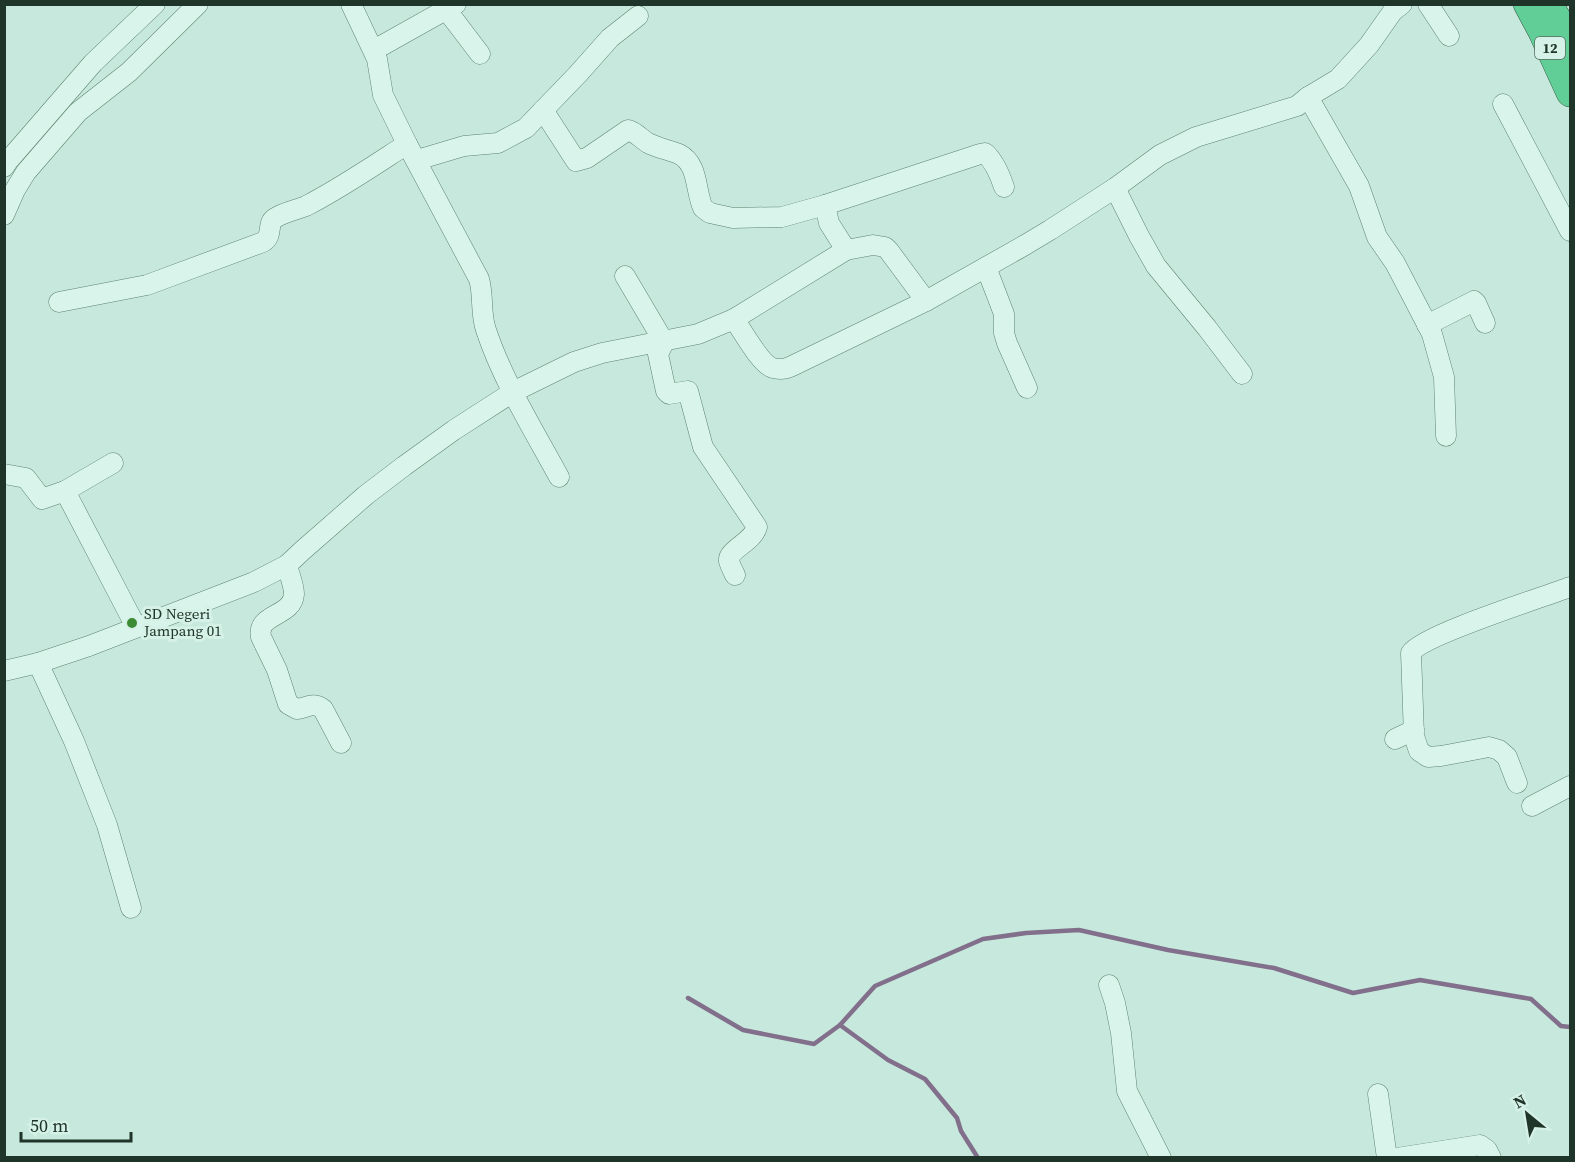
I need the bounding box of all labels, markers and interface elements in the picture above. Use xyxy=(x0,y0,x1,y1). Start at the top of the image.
road number: 12 xyxy=(1535,37,1565,59)
place label: SD Negeri Jampang 01 xyxy=(143,603,222,641)
marker: SD Negeri Jampang 01 xyxy=(125,616,139,630)
north arrow xyxy=(1497,1084,1557,1144)
text: N xyxy=(1509,1088,1530,1113)
scale bar xyxy=(21,1105,130,1143)
text: 50 m xyxy=(30,1113,68,1138)

